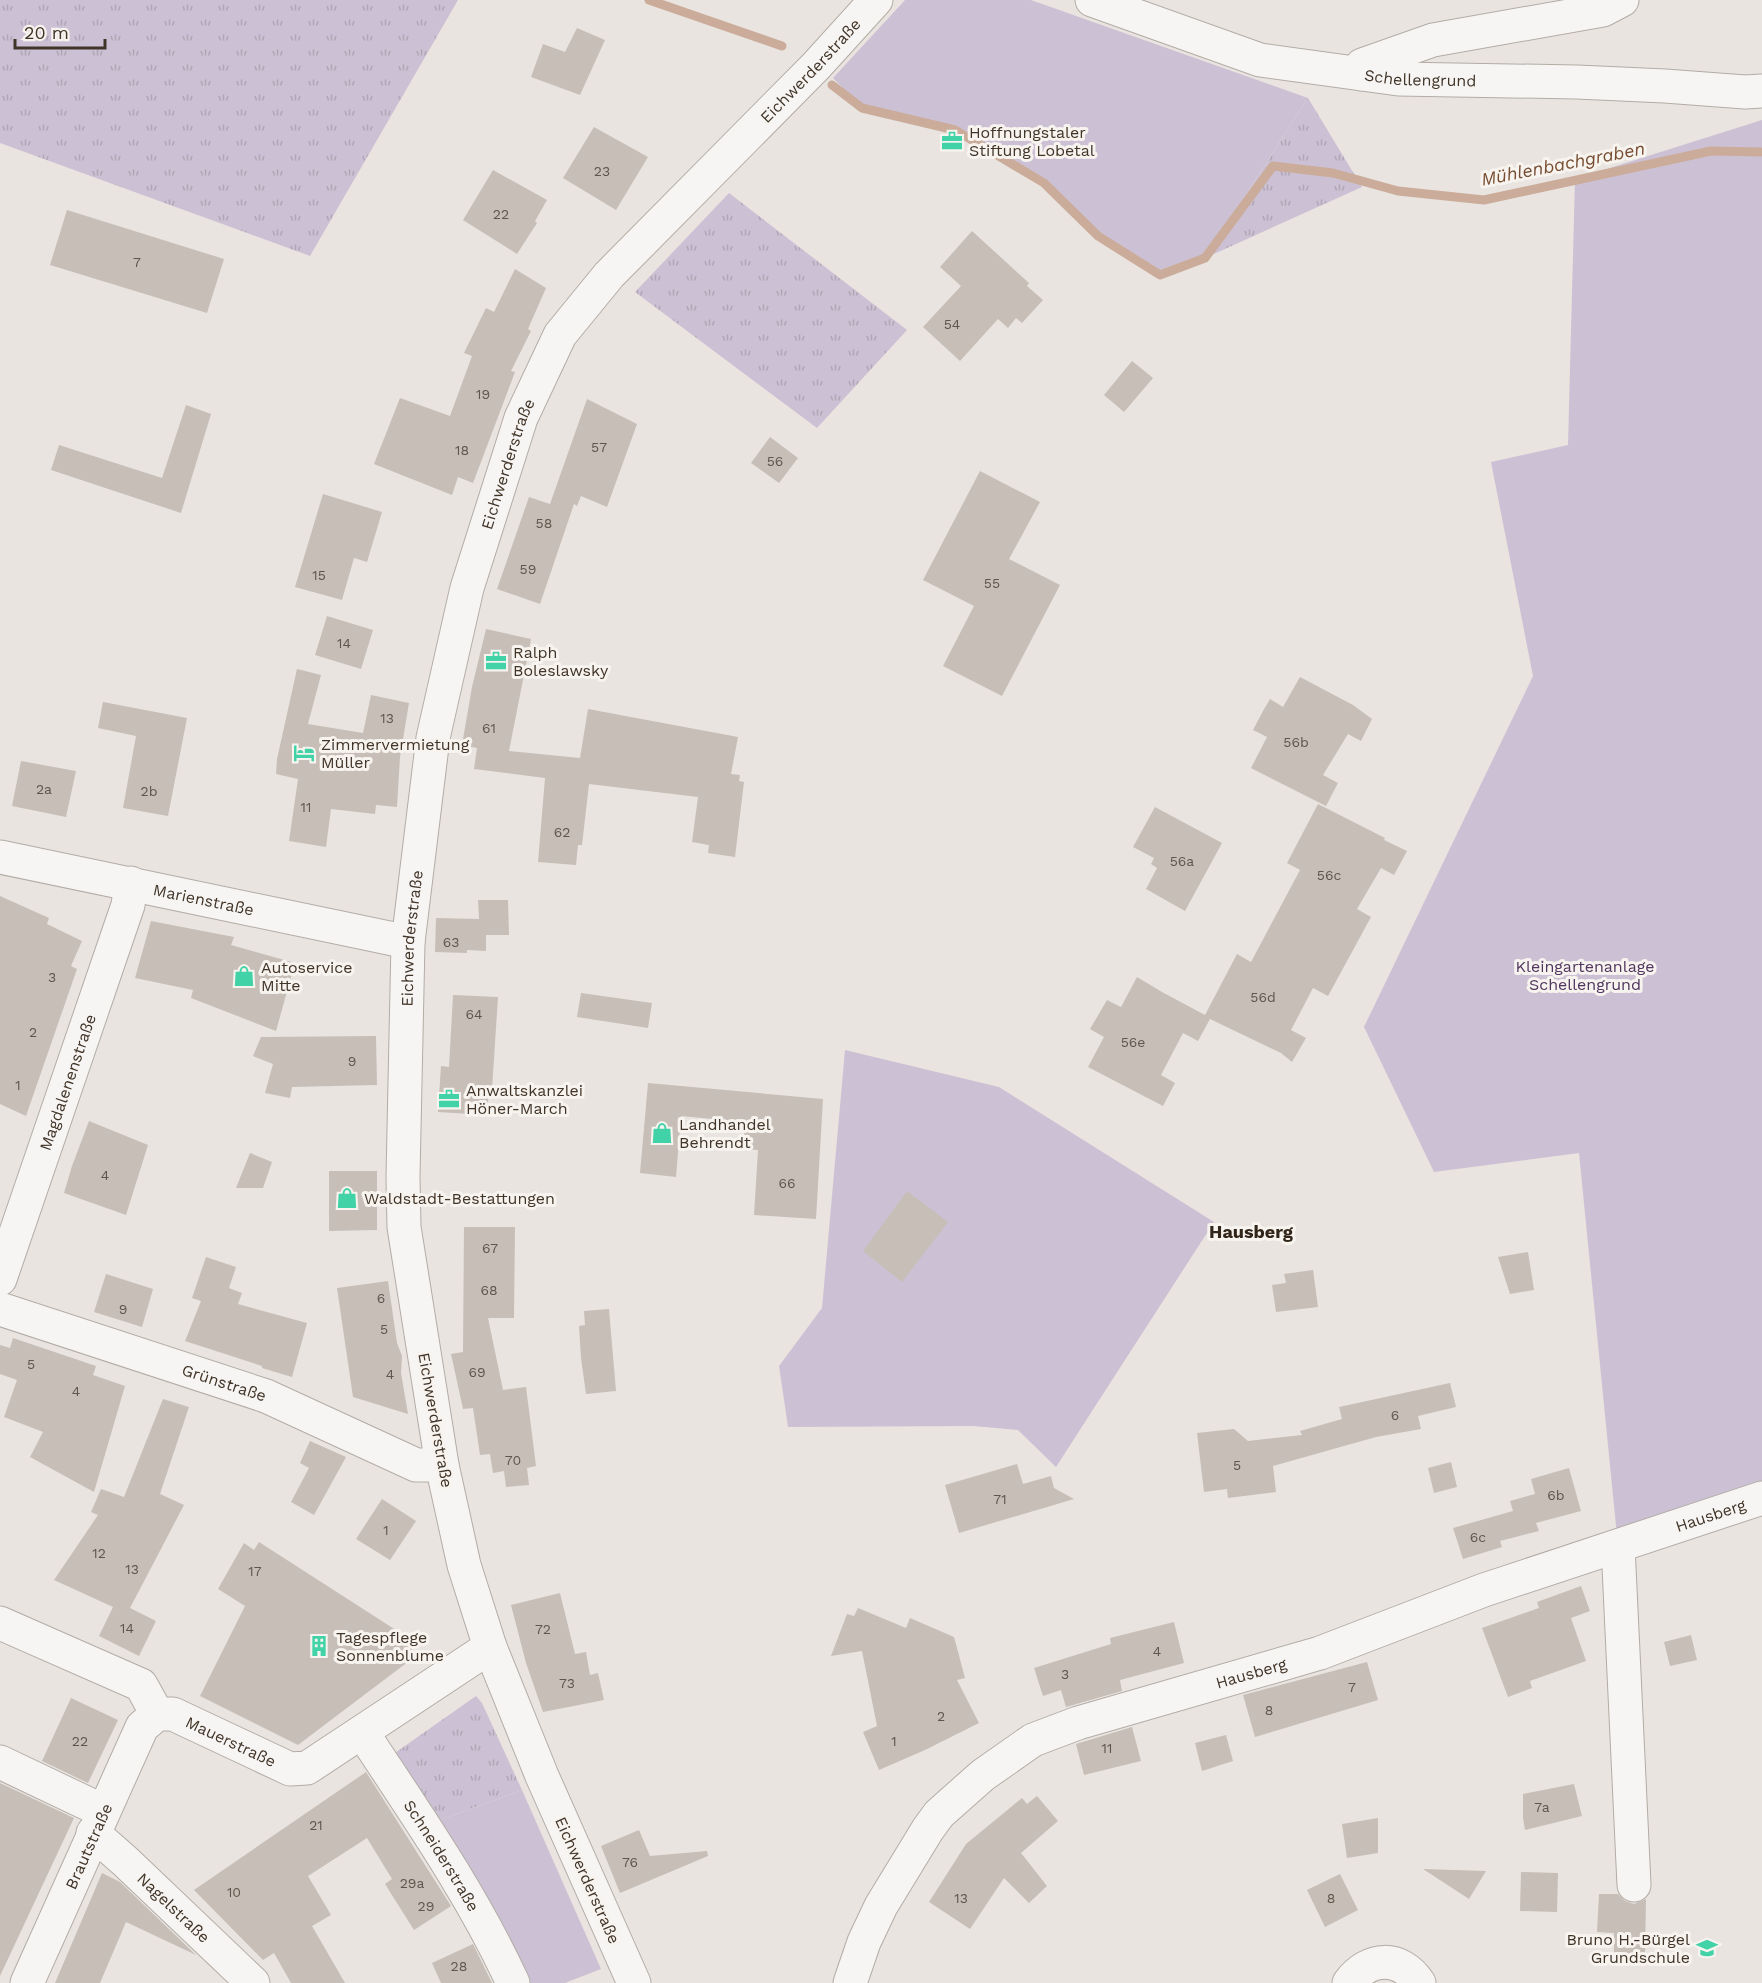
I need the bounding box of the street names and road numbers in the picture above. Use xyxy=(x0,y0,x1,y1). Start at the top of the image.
street label: Eichwerderstraße xyxy=(756,15,865,127)
street label: Schellengrund xyxy=(1363,65,1477,90)
street label: Eichwerderstraße xyxy=(477,395,539,532)
street label: Eichwerderstraße xyxy=(398,869,427,1007)
street label: Marienstraße xyxy=(152,880,255,920)
street label: Magdalenenstraße xyxy=(36,1012,100,1153)
street label: Eichwerderstraße xyxy=(414,1351,457,1489)
street label: Grünstraße xyxy=(180,1360,269,1405)
street label: Hausberg xyxy=(1673,1495,1749,1536)
street label: Hausberg xyxy=(1213,1654,1289,1693)
street label: Mauerstraße xyxy=(183,1712,279,1771)
street label: Schneiderstraße xyxy=(400,1796,483,1915)
street label: Brautstraße xyxy=(61,1800,116,1892)
street label: Eichwerderstraße xyxy=(551,1814,624,1947)
street label: Nagelstraße xyxy=(133,1869,214,1947)

